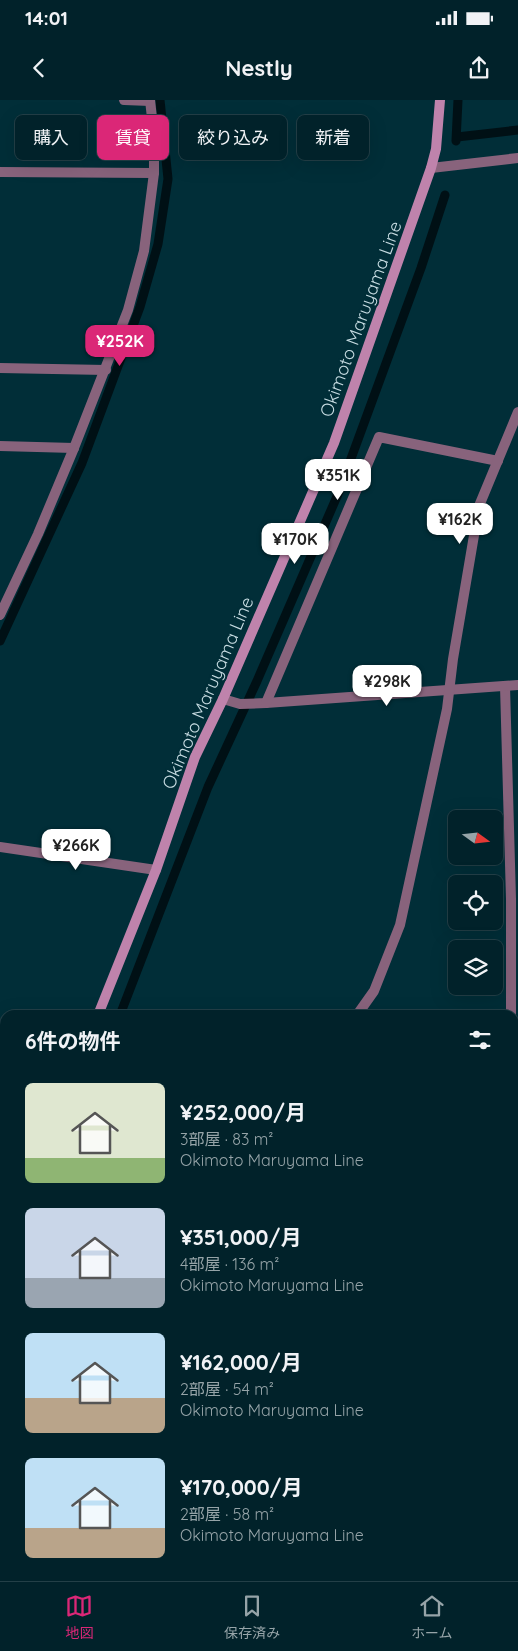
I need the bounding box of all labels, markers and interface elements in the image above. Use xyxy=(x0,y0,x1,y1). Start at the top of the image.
text: 14:01 xyxy=(25,6,68,30)
icon: back xyxy=(25,54,53,82)
text: Nestly xyxy=(225,54,293,82)
icon: share xyxy=(465,54,493,82)
chip: 購入 xyxy=(15,115,87,160)
chip: 賃貸 xyxy=(97,115,169,160)
chip: 絞り込み xyxy=(179,115,287,160)
chip: 新着 xyxy=(297,115,369,160)
street label: Okimoto Maruyama Line xyxy=(314,218,407,420)
pin: ¥252K xyxy=(85,324,155,367)
text: ¥252K xyxy=(96,331,144,351)
pin: ¥351K xyxy=(303,458,373,501)
text: ¥351K xyxy=(316,465,360,485)
pin: ¥162K xyxy=(425,502,495,545)
text: ¥162K xyxy=(438,509,482,529)
pin: ¥170K xyxy=(260,522,330,565)
text: ¥170K xyxy=(273,529,317,549)
street label: Okimoto Maruyama Line xyxy=(157,593,259,792)
pin: ¥298K xyxy=(352,664,422,707)
text: ¥298K xyxy=(364,671,410,691)
north arrow xyxy=(448,810,502,865)
map controls xyxy=(448,810,503,995)
pin: ¥266K xyxy=(41,828,111,871)
text: ¥266K xyxy=(53,835,99,855)
button: locate xyxy=(448,875,503,930)
button: layers xyxy=(448,940,503,995)
icon: filters xyxy=(466,1026,494,1054)
text: 6件の物件 xyxy=(25,1028,121,1054)
text: ¥252,000/月 xyxy=(180,1099,306,1125)
icon: home xyxy=(65,1103,125,1163)
text: 3部屋 · 83 m² xyxy=(180,1129,273,1149)
text: Okimoto Maruyama Line xyxy=(180,1150,364,1170)
text: ¥351,000/月 xyxy=(180,1224,301,1250)
icon: home xyxy=(65,1228,125,1288)
text: 4部屋 · 136 m² xyxy=(180,1254,279,1274)
text: Okimoto Maruyama Line xyxy=(180,1275,364,1295)
text: ¥162,000/月 xyxy=(180,1349,302,1375)
icon: home xyxy=(65,1353,125,1413)
text: 2部屋 · 54 m² xyxy=(180,1379,274,1399)
text: Okimoto Maruyama Line xyxy=(180,1400,364,1420)
text: ¥170,000/月 xyxy=(180,1474,303,1500)
icon: home xyxy=(65,1478,125,1538)
text: 2部屋 · 58 m² xyxy=(180,1504,274,1524)
text: Okimoto Maruyama Line xyxy=(180,1525,364,1545)
tab: 地図 xyxy=(65,1592,93,1642)
tab: 保存済み xyxy=(224,1592,280,1642)
tab: ホーム xyxy=(411,1592,453,1642)

